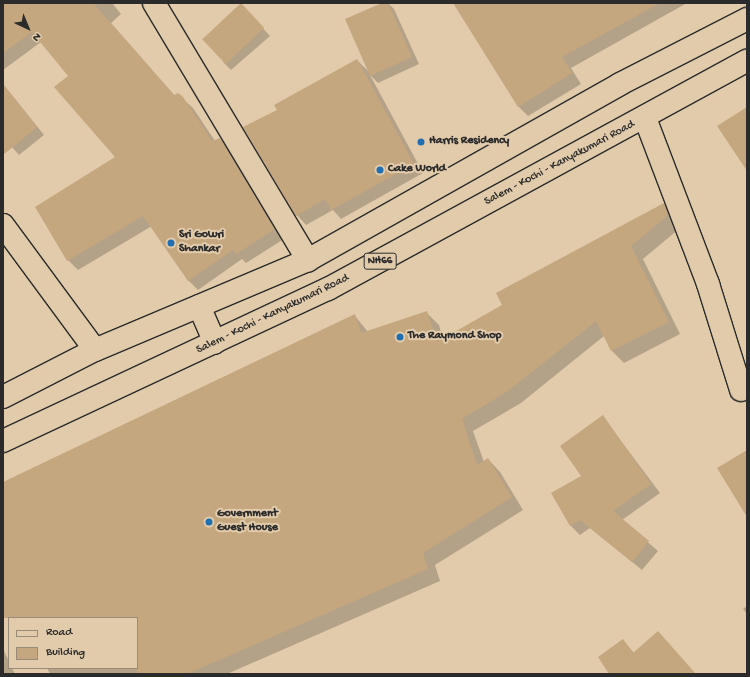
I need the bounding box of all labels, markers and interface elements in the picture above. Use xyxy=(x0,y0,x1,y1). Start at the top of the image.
north arrow xyxy=(8,8,48,48)
text: N xyxy=(30,30,43,43)
street label: Salem - Kochi - Kanyakumari Road xyxy=(482,118,638,210)
place label: Harris Residency xyxy=(429,135,509,149)
marker: Harris Residency xyxy=(416,137,426,147)
place label: Cake World xyxy=(388,163,446,177)
marker: Cake World xyxy=(375,165,385,175)
place label: Sri Gowri Shankar xyxy=(179,229,224,257)
marker: Sri Gowri Shankar xyxy=(166,238,176,248)
road number: NH66 xyxy=(363,252,397,270)
street label: Salem - Kochi - Kanyakumari Road xyxy=(194,272,352,358)
place label: The Raymond Shop xyxy=(408,330,501,344)
marker: The Raymond Shop xyxy=(395,332,405,342)
place label: Government Guest House xyxy=(217,508,278,536)
marker: Government Guest House xyxy=(204,517,214,527)
legend xyxy=(8,617,138,669)
text: Road xyxy=(46,626,72,640)
text: Building xyxy=(46,646,85,660)

